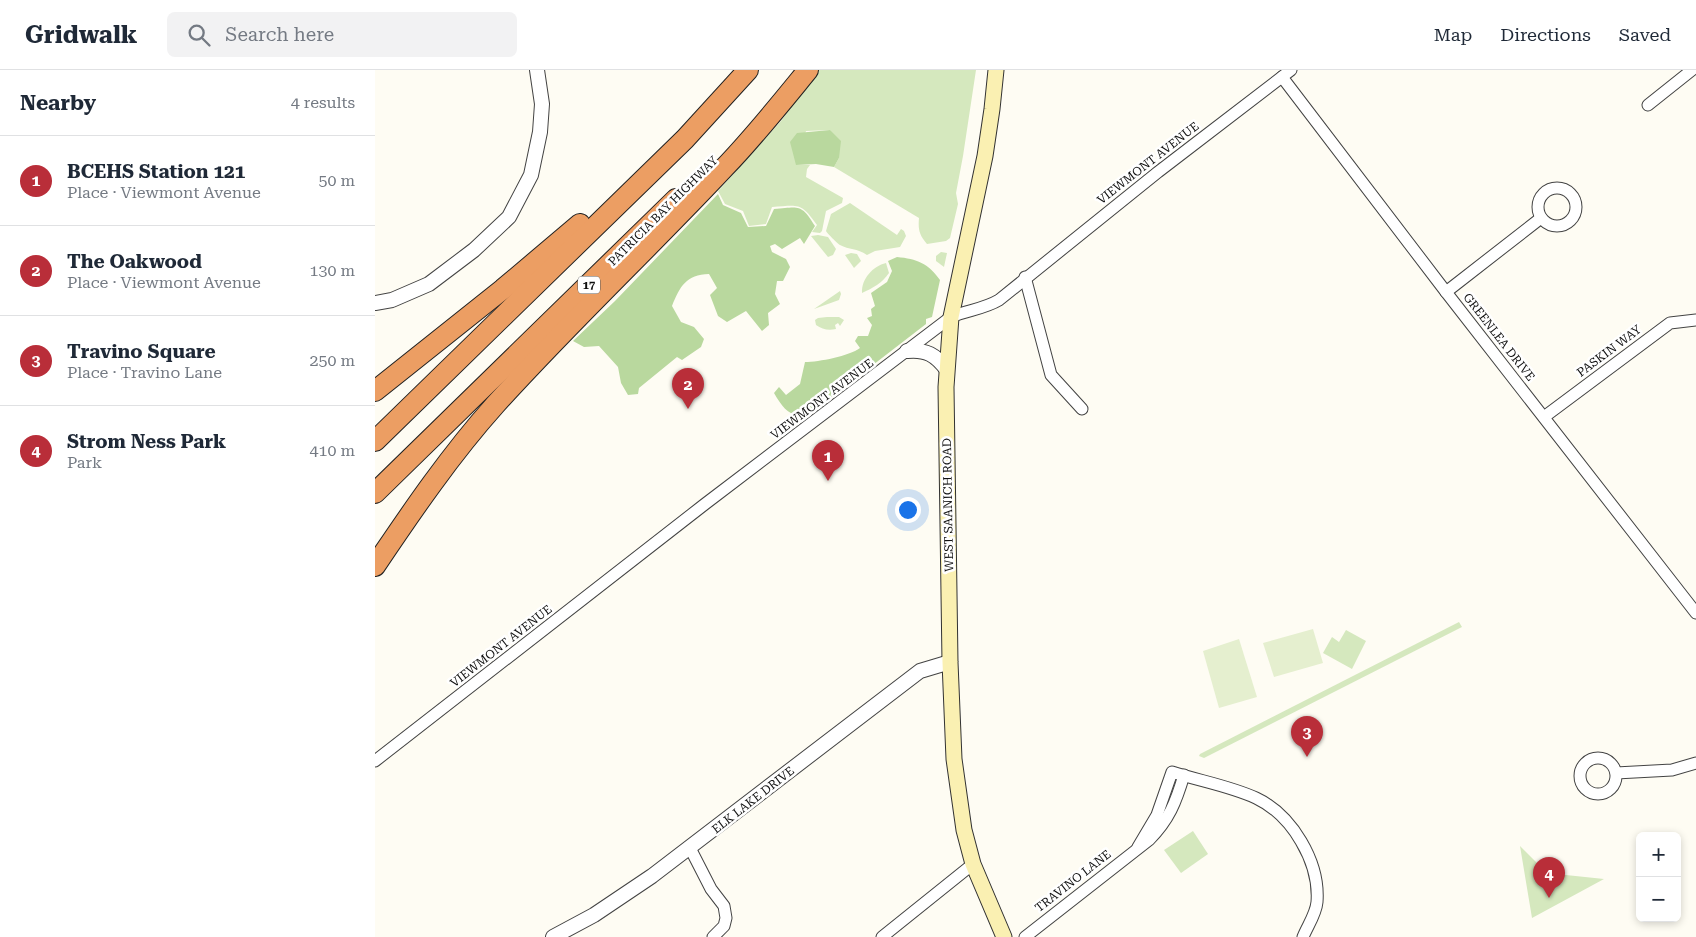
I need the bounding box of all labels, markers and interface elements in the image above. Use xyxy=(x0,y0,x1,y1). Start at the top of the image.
search box xyxy=(167,12,517,57)
text: Gridwalk xyxy=(25,21,137,49)
icon: search xyxy=(185,21,213,49)
text: Search here xyxy=(225,23,334,46)
text: Map xyxy=(1434,24,1472,45)
text: Directions xyxy=(1500,24,1591,45)
text: Saved xyxy=(1619,24,1671,45)
text: Nearby xyxy=(20,91,96,115)
text: 4 results xyxy=(291,93,355,112)
street label: VIEWMONT AVENUE xyxy=(1094,119,1202,207)
street label: PATRICIA BAY HIGHWAY xyxy=(605,153,721,269)
text: BCEHS Station 121 xyxy=(67,160,245,183)
text: 1 xyxy=(32,171,40,190)
text: 50 m xyxy=(318,171,355,190)
text: Place · Viewmont Avenue xyxy=(67,183,261,202)
text: The Oakwood xyxy=(67,250,202,273)
text: 2 xyxy=(32,261,40,280)
text: 130 m xyxy=(309,261,355,280)
text: Place · Viewmont Avenue xyxy=(67,273,261,292)
road number: 17 xyxy=(578,276,600,294)
street label: GREENLEA DRIVE xyxy=(1460,290,1538,384)
street label: PASKIN WAY xyxy=(1574,322,1645,380)
text: Travino Square xyxy=(67,340,216,363)
text: 3 xyxy=(32,351,40,370)
text: 250 m xyxy=(309,351,355,370)
street label: VIEWMONT AVENUE xyxy=(768,356,876,442)
text: Place · Travino Lane xyxy=(67,363,222,382)
pin: 2 xyxy=(672,368,704,409)
text: Strom Ness Park xyxy=(67,430,226,453)
street label: WEST SAANICH ROAD xyxy=(940,438,956,572)
pin: 1 xyxy=(812,440,844,481)
text: 4 xyxy=(32,441,40,460)
text: 410 m xyxy=(309,441,355,460)
text: Park xyxy=(67,453,102,472)
your location xyxy=(895,497,921,523)
street label: VIEWMONT AVENUE xyxy=(447,602,555,690)
pin: 3 xyxy=(1291,716,1323,757)
street label: ELK LAKE DRIVE xyxy=(709,764,797,836)
map controls xyxy=(1636,832,1681,922)
button: + xyxy=(1636,832,1681,877)
street label: TRAVINO LANE xyxy=(1032,847,1114,915)
pin: 4 xyxy=(1533,857,1565,898)
button: − xyxy=(1636,877,1681,922)

